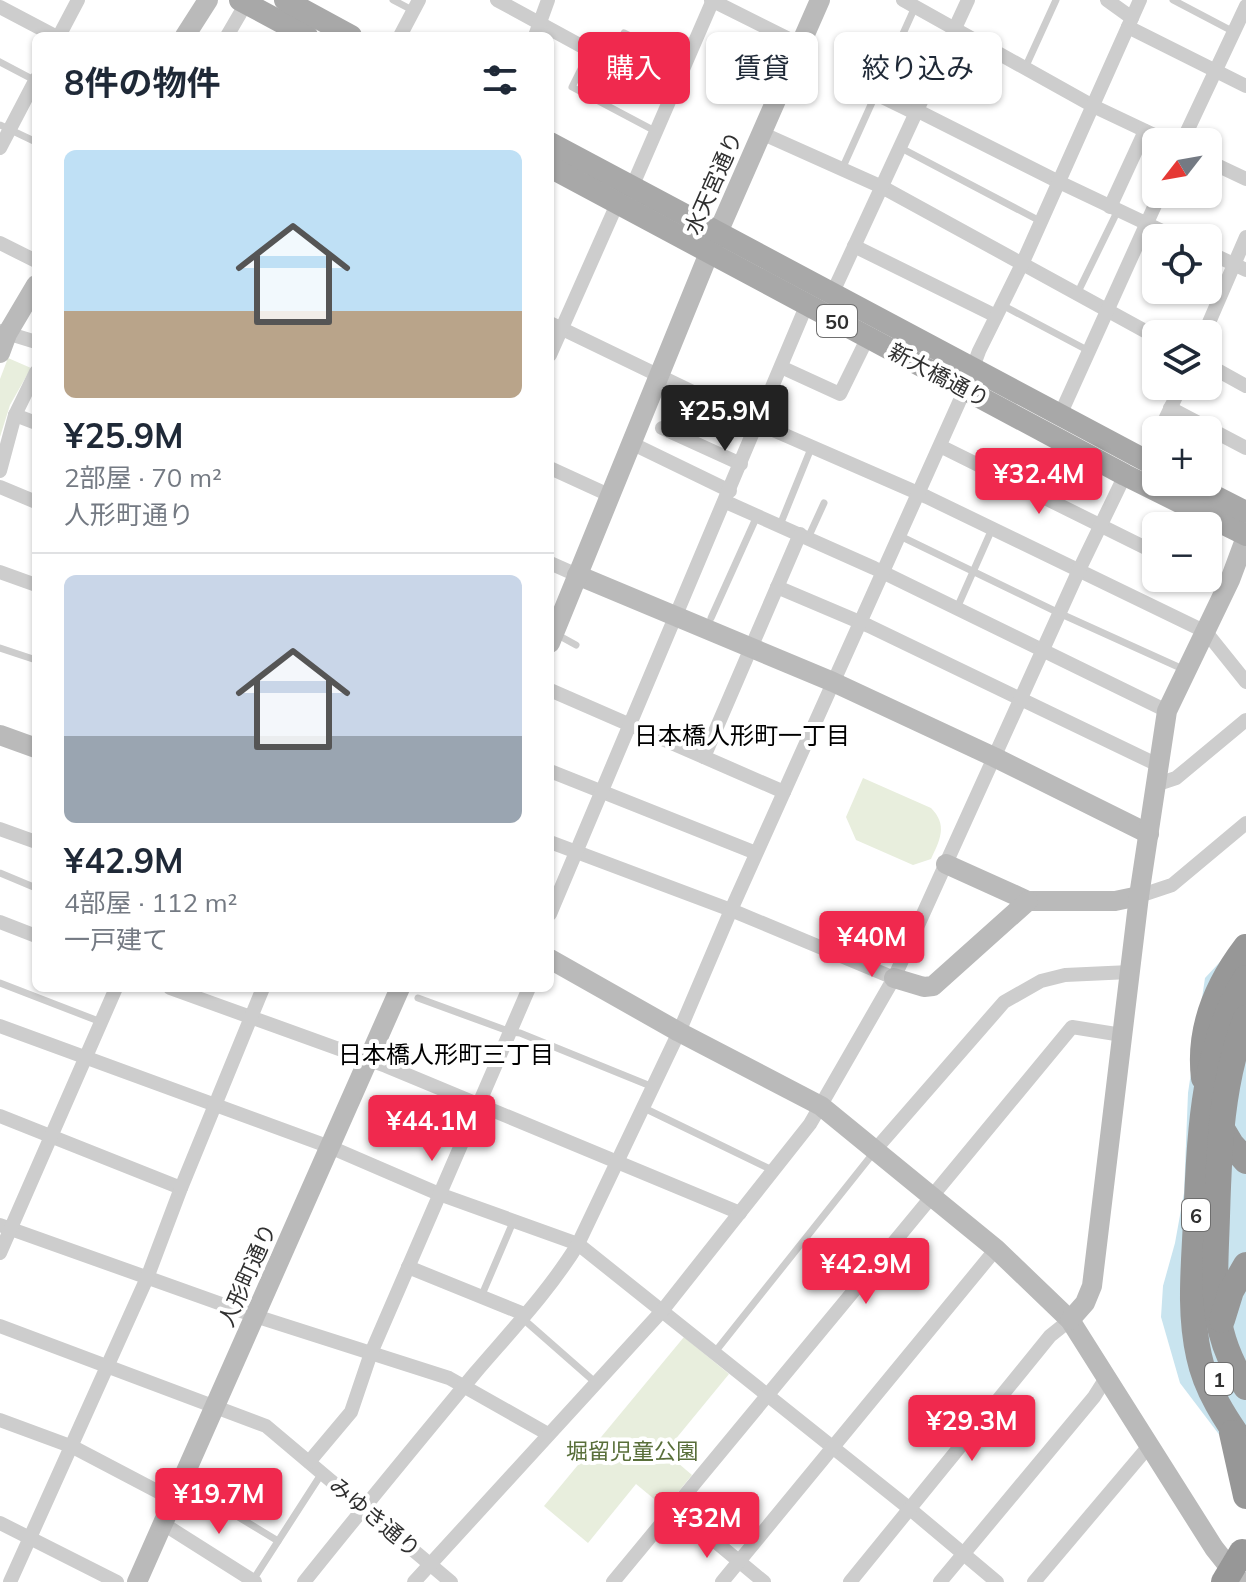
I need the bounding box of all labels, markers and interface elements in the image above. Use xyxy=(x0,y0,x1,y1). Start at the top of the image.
chip: 購入 xyxy=(578,32,690,104)
chip: 賃貸 xyxy=(706,32,818,104)
chip: 絞り込み xyxy=(834,32,1002,104)
icon: filters xyxy=(478,58,522,102)
text: 8件の物件 xyxy=(64,61,220,104)
street label: 水天宮通り xyxy=(678,127,748,239)
north arrow xyxy=(1142,128,1222,208)
map controls xyxy=(1142,128,1222,592)
icon: home xyxy=(221,202,365,346)
button: locate xyxy=(1142,224,1222,304)
road number: 50 xyxy=(817,305,857,337)
button: layers xyxy=(1142,320,1222,400)
street label: 新大橋通り xyxy=(884,337,994,413)
pin: ¥25.9M xyxy=(660,385,790,453)
text: ¥25.9M xyxy=(679,394,771,427)
text: ¥25.9M xyxy=(64,414,184,457)
button: + xyxy=(1142,416,1222,496)
pin: ¥32.4M xyxy=(974,448,1104,516)
text: ¥32.4M xyxy=(993,457,1085,490)
text: 2部屋 · 70 m² xyxy=(64,461,222,494)
text: 人形町通り xyxy=(64,498,194,531)
button: − xyxy=(1142,512,1222,592)
icon: home xyxy=(221,627,365,771)
district label: 日本橋人形町一丁目 xyxy=(634,720,850,750)
text: ¥42.9M xyxy=(64,839,184,882)
text: 4部屋 · 112 m² xyxy=(64,886,237,919)
pin: ¥40M xyxy=(825,911,919,979)
text: ¥40M xyxy=(837,920,907,953)
text: 一戸建て xyxy=(64,923,168,956)
district label: 日本橋人形町三丁目 xyxy=(338,1039,554,1069)
pin: ¥44.1M xyxy=(367,1095,497,1163)
text: ¥44.1M xyxy=(386,1104,478,1137)
road number: 6 xyxy=(1182,1199,1210,1231)
street label: 人形町通り xyxy=(212,1219,282,1331)
pin: ¥42.9M xyxy=(801,1238,931,1306)
text: ¥42.9M xyxy=(820,1247,912,1280)
road number: 1 xyxy=(1205,1363,1233,1395)
pin: ¥29.3M xyxy=(907,1395,1037,1463)
text: ¥29.3M xyxy=(926,1404,1018,1437)
park label: 堀留児童公園 xyxy=(566,1437,698,1465)
pin: ¥19.7M xyxy=(154,1468,284,1536)
street label: みゆき通り xyxy=(324,1471,426,1563)
text: ¥19.7M xyxy=(173,1477,265,1510)
pin: ¥32M xyxy=(660,1492,754,1560)
text: ¥32M xyxy=(672,1501,742,1534)

